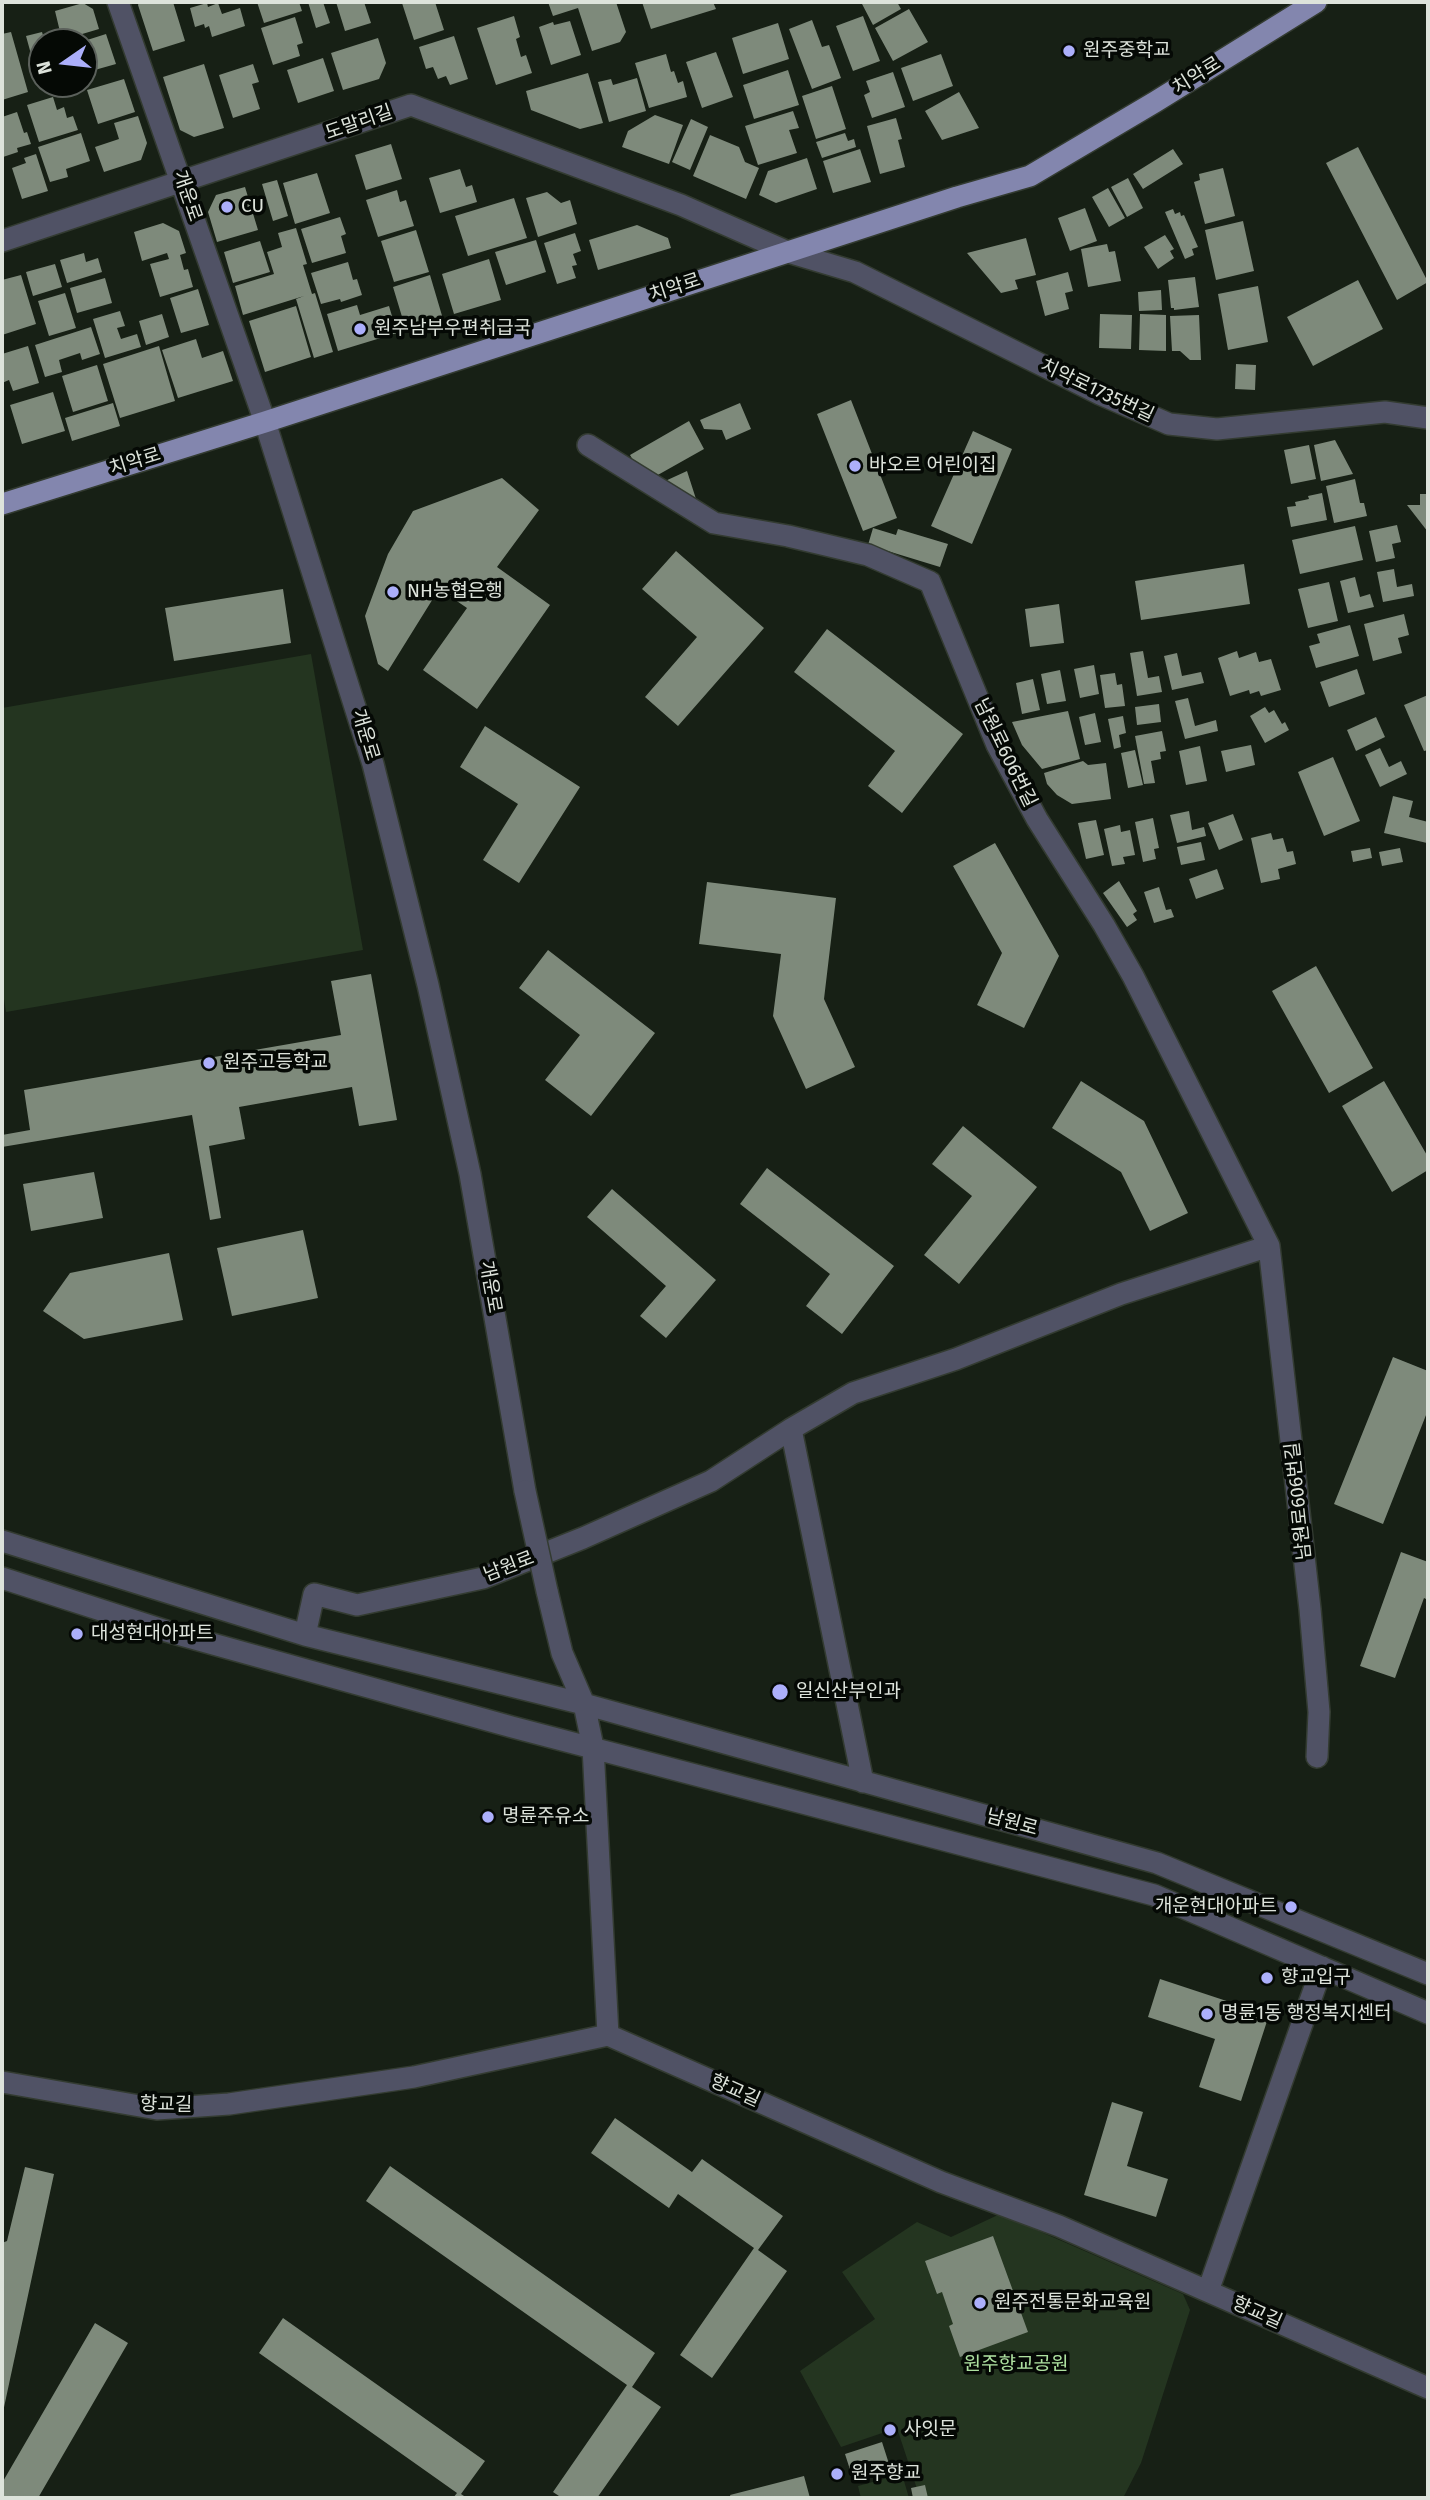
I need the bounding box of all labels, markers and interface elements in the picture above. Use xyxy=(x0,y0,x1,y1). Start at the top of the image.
north arrow xyxy=(28,28,98,98)
place label: 원주중학교 xyxy=(1083,40,1170,62)
marker: 원주중학교 xyxy=(1061,43,1077,59)
street label: 치악로 xyxy=(1169,52,1225,100)
text: N xyxy=(31,59,57,77)
street label: 도말리길 xyxy=(322,101,396,145)
street label: 개운로 xyxy=(168,167,206,225)
place label: CU xyxy=(241,196,264,218)
marker: CU xyxy=(219,199,235,215)
street label: 치악로 xyxy=(647,269,703,307)
place label: 원주남부우편취급국 xyxy=(374,318,531,340)
marker: 원주남부우편취급국 xyxy=(352,321,368,337)
street label: 치악로1735번길 xyxy=(1037,355,1157,427)
street label: 치악로 xyxy=(107,443,163,481)
place label: 바오르 어린이집 xyxy=(869,455,996,477)
marker: 바오르 어린이집 xyxy=(847,458,863,474)
place label: NH농협은행 xyxy=(407,581,503,603)
marker: NH농협은행 xyxy=(385,584,401,600)
street label: 남원로606번길 xyxy=(969,695,1041,811)
street label: 개운로 xyxy=(346,707,384,763)
place label: 원주고등학교 xyxy=(223,1052,328,1074)
marker: 원주고등학교 xyxy=(201,1055,217,1071)
street label: 개운로 xyxy=(474,1259,506,1315)
street label: 남원로606번길 xyxy=(1281,1441,1317,1561)
street label: 남원로 xyxy=(480,1547,538,1587)
place label: 대성현대아파트 xyxy=(91,1623,213,1645)
marker: 대성현대아파트 xyxy=(69,1626,85,1642)
place label: 일신산부인과 xyxy=(796,1681,901,1703)
marker: 일신산부인과 xyxy=(770,1682,790,1702)
street label: 남원로 xyxy=(984,1805,1040,1841)
place label: 명륜주유소 xyxy=(502,1806,589,1828)
marker: 명륜주유소 xyxy=(480,1809,496,1825)
place label: 개운현대아파트 xyxy=(1155,1896,1277,1918)
marker: 개운현대아파트 xyxy=(1283,1899,1299,1915)
place label: 향교입구 xyxy=(1281,1967,1351,1989)
marker: 향교입구 xyxy=(1259,1970,1275,1986)
place label: 명륜1동 행정복지센터 xyxy=(1221,2003,1392,2025)
marker: 명륜1동 행정복지센터 xyxy=(1199,2006,1215,2022)
street label: 향교길 xyxy=(706,2070,764,2112)
street label: 향교길 xyxy=(140,2093,192,2117)
place label: 원주전통문화교육원 xyxy=(994,2292,1151,2314)
street label: 향교길 xyxy=(1228,2292,1286,2334)
marker: 원주전통문화교육원 xyxy=(972,2295,988,2311)
park label: 원주향교공원 xyxy=(964,2354,1068,2376)
place label: 사잇문 xyxy=(904,2419,956,2441)
marker: 사잇문 xyxy=(882,2422,898,2438)
place label: 원주향교 xyxy=(851,2463,921,2485)
marker: 원주향교 xyxy=(829,2466,845,2482)

